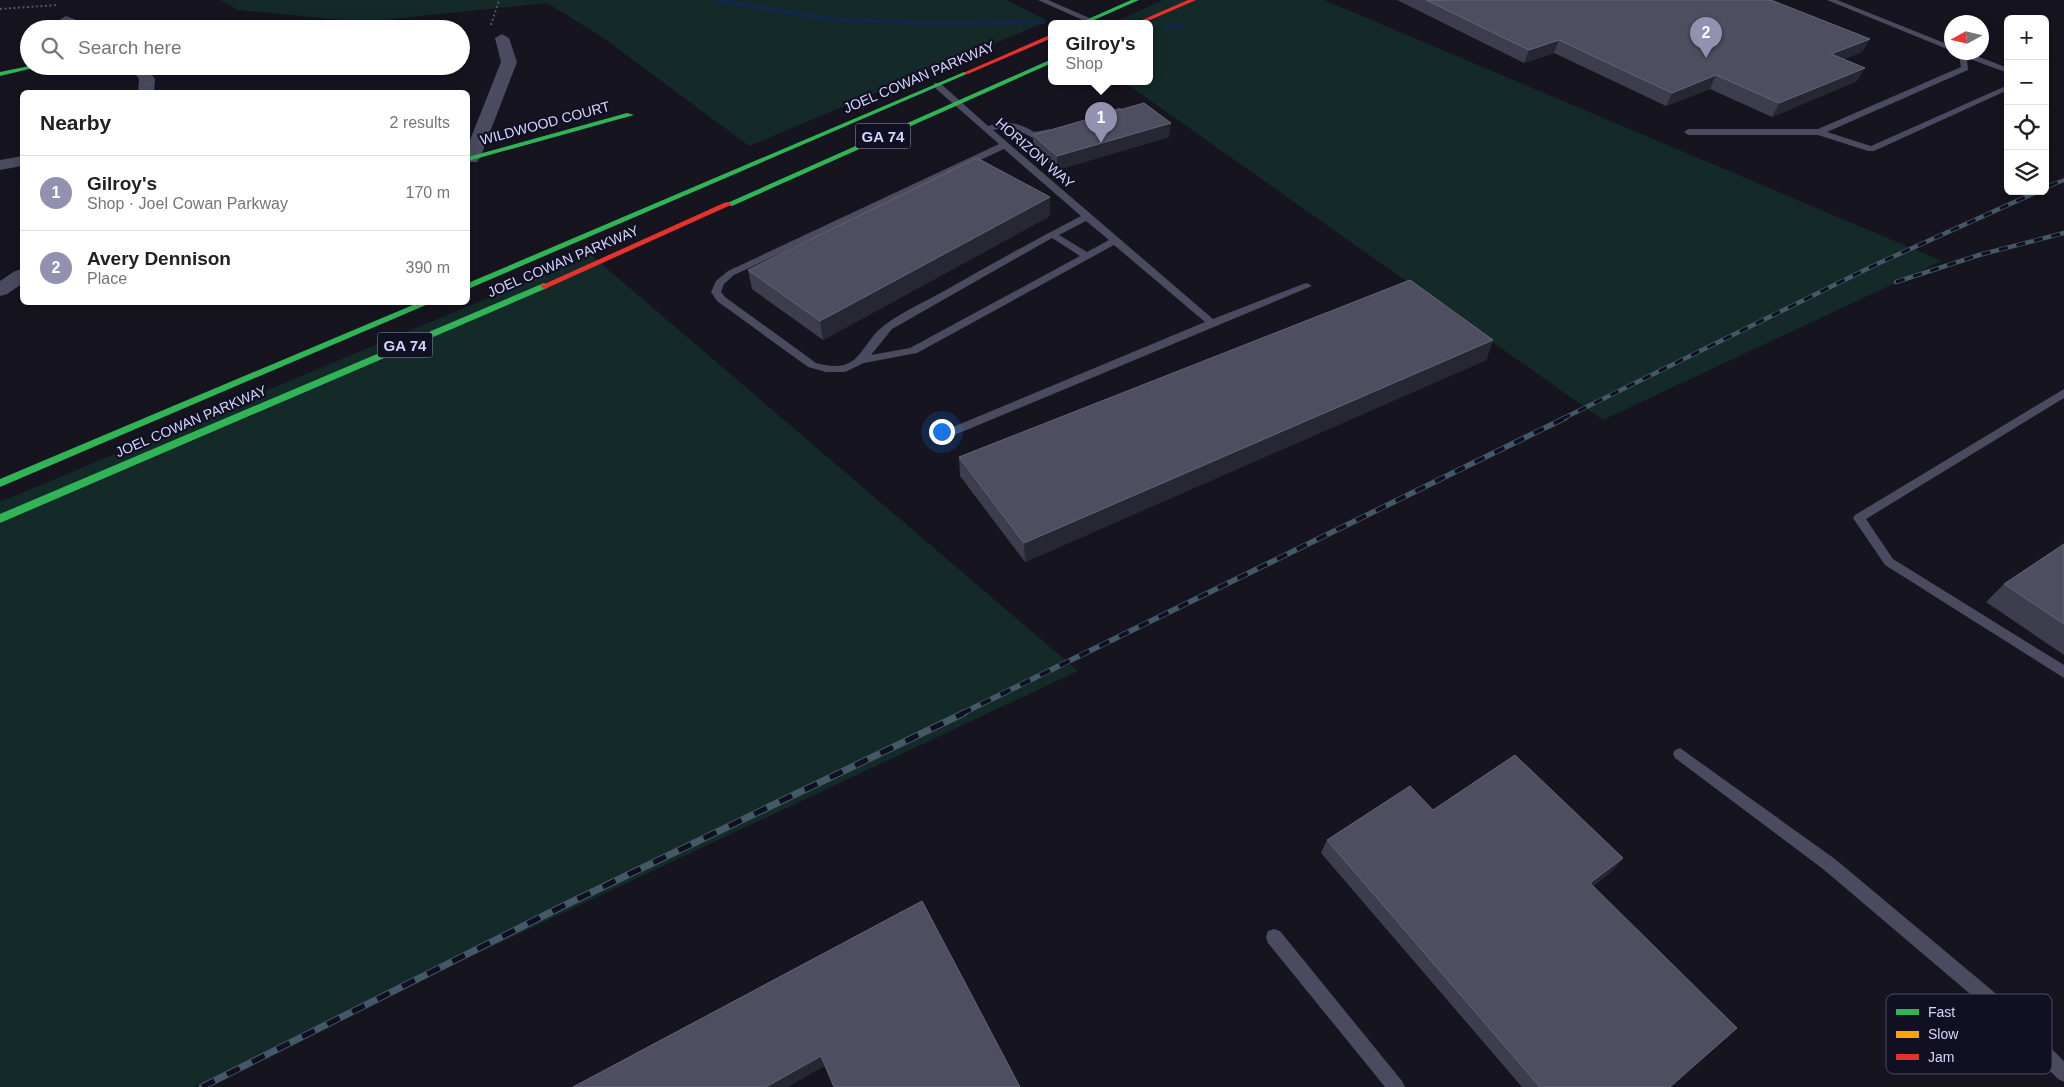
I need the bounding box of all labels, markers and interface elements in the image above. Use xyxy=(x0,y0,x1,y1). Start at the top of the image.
north arrow xyxy=(1944,15,1989,60)
map controls xyxy=(2004,15,2049,195)
button: + xyxy=(2004,15,2049,60)
pin: 2 xyxy=(1690,17,1722,58)
search box xyxy=(20,20,470,75)
popup xyxy=(1048,20,1153,85)
text: Gilroy's xyxy=(1066,33,1136,54)
icon: search xyxy=(38,34,66,62)
text: Search here xyxy=(78,37,182,58)
street label: JOEL COWAN PARKWAY xyxy=(841,38,998,116)
text: Shop xyxy=(1066,55,1103,72)
button: − xyxy=(2004,60,2049,105)
street label: WILDWOOD COURT xyxy=(478,98,612,148)
pin: 1 xyxy=(1085,102,1117,143)
button: locate xyxy=(2004,105,2049,150)
text: Nearby xyxy=(40,111,111,134)
text: 2 results xyxy=(390,114,450,131)
street label: HORIZON WAY xyxy=(992,115,1078,192)
road number: GA 74 xyxy=(856,124,910,148)
button: layers xyxy=(2004,150,2049,195)
text: Gilroy's xyxy=(87,173,157,194)
text: 1 xyxy=(52,184,60,201)
text: 170 m xyxy=(406,184,450,201)
text: Shop · Joel Cowan Parkway xyxy=(87,195,288,212)
street label: JOEL COWAN PARKWAY xyxy=(485,222,642,300)
text: Avery Dennison xyxy=(87,248,231,269)
text: 2 xyxy=(52,259,60,276)
text: 390 m xyxy=(406,259,450,276)
text: Place xyxy=(87,270,127,287)
road number: GA 74 xyxy=(378,332,432,358)
street label: JOEL COWAN PARKWAY xyxy=(113,382,270,460)
your location xyxy=(929,419,955,445)
legend xyxy=(1886,994,2052,1074)
text: Fast xyxy=(1928,1004,1955,1020)
text: Slow xyxy=(1928,1026,1959,1042)
text: Jam xyxy=(1928,1049,1954,1065)

